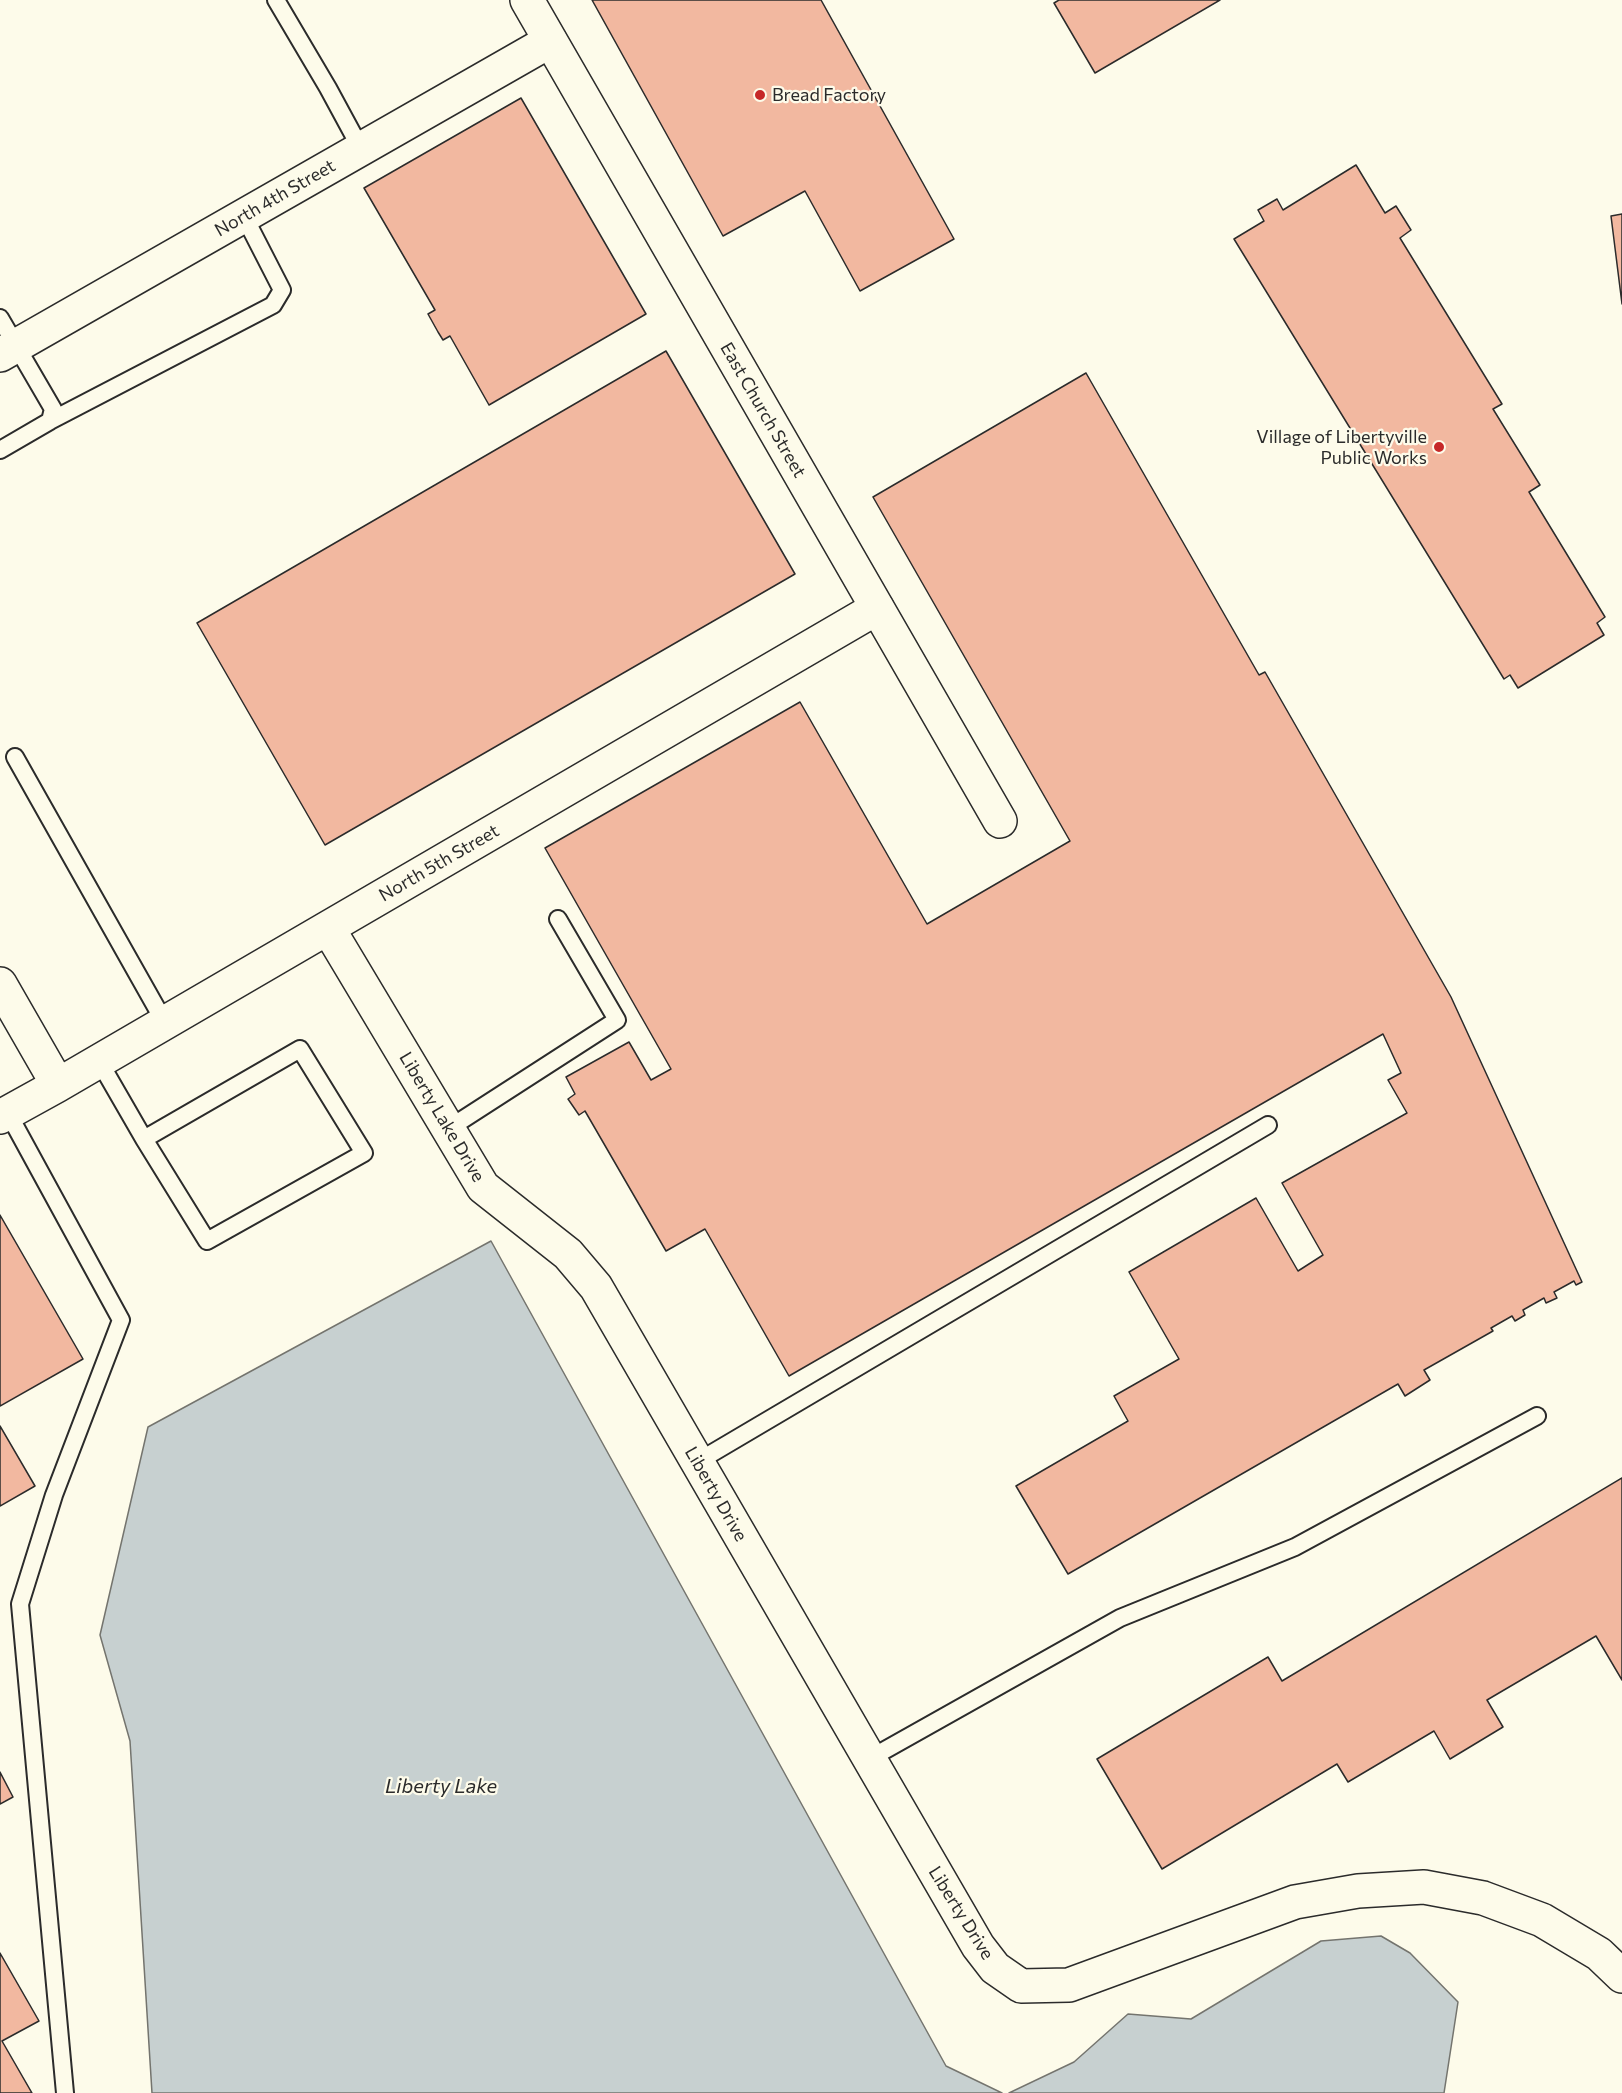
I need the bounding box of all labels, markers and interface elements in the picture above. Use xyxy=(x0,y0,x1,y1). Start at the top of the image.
place label: Bread Factory xyxy=(772,84,886,106)
marker: Bread Factory xyxy=(753,88,767,102)
street label: North 4th Street xyxy=(211,155,339,241)
street label: East Church Street xyxy=(716,339,810,481)
place label: Village of Libertyville Public Works xyxy=(1256,426,1427,468)
marker: Village of Libertyville Public Works xyxy=(1432,440,1446,454)
street label: North 5th Street xyxy=(375,820,503,906)
street label: Liberty Lake Drive xyxy=(395,1048,489,1186)
street label: Liberty Drive xyxy=(680,1443,752,1545)
water label: Liberty Lake xyxy=(385,1774,497,1798)
street label: Liberty Drive xyxy=(924,1862,998,1964)

